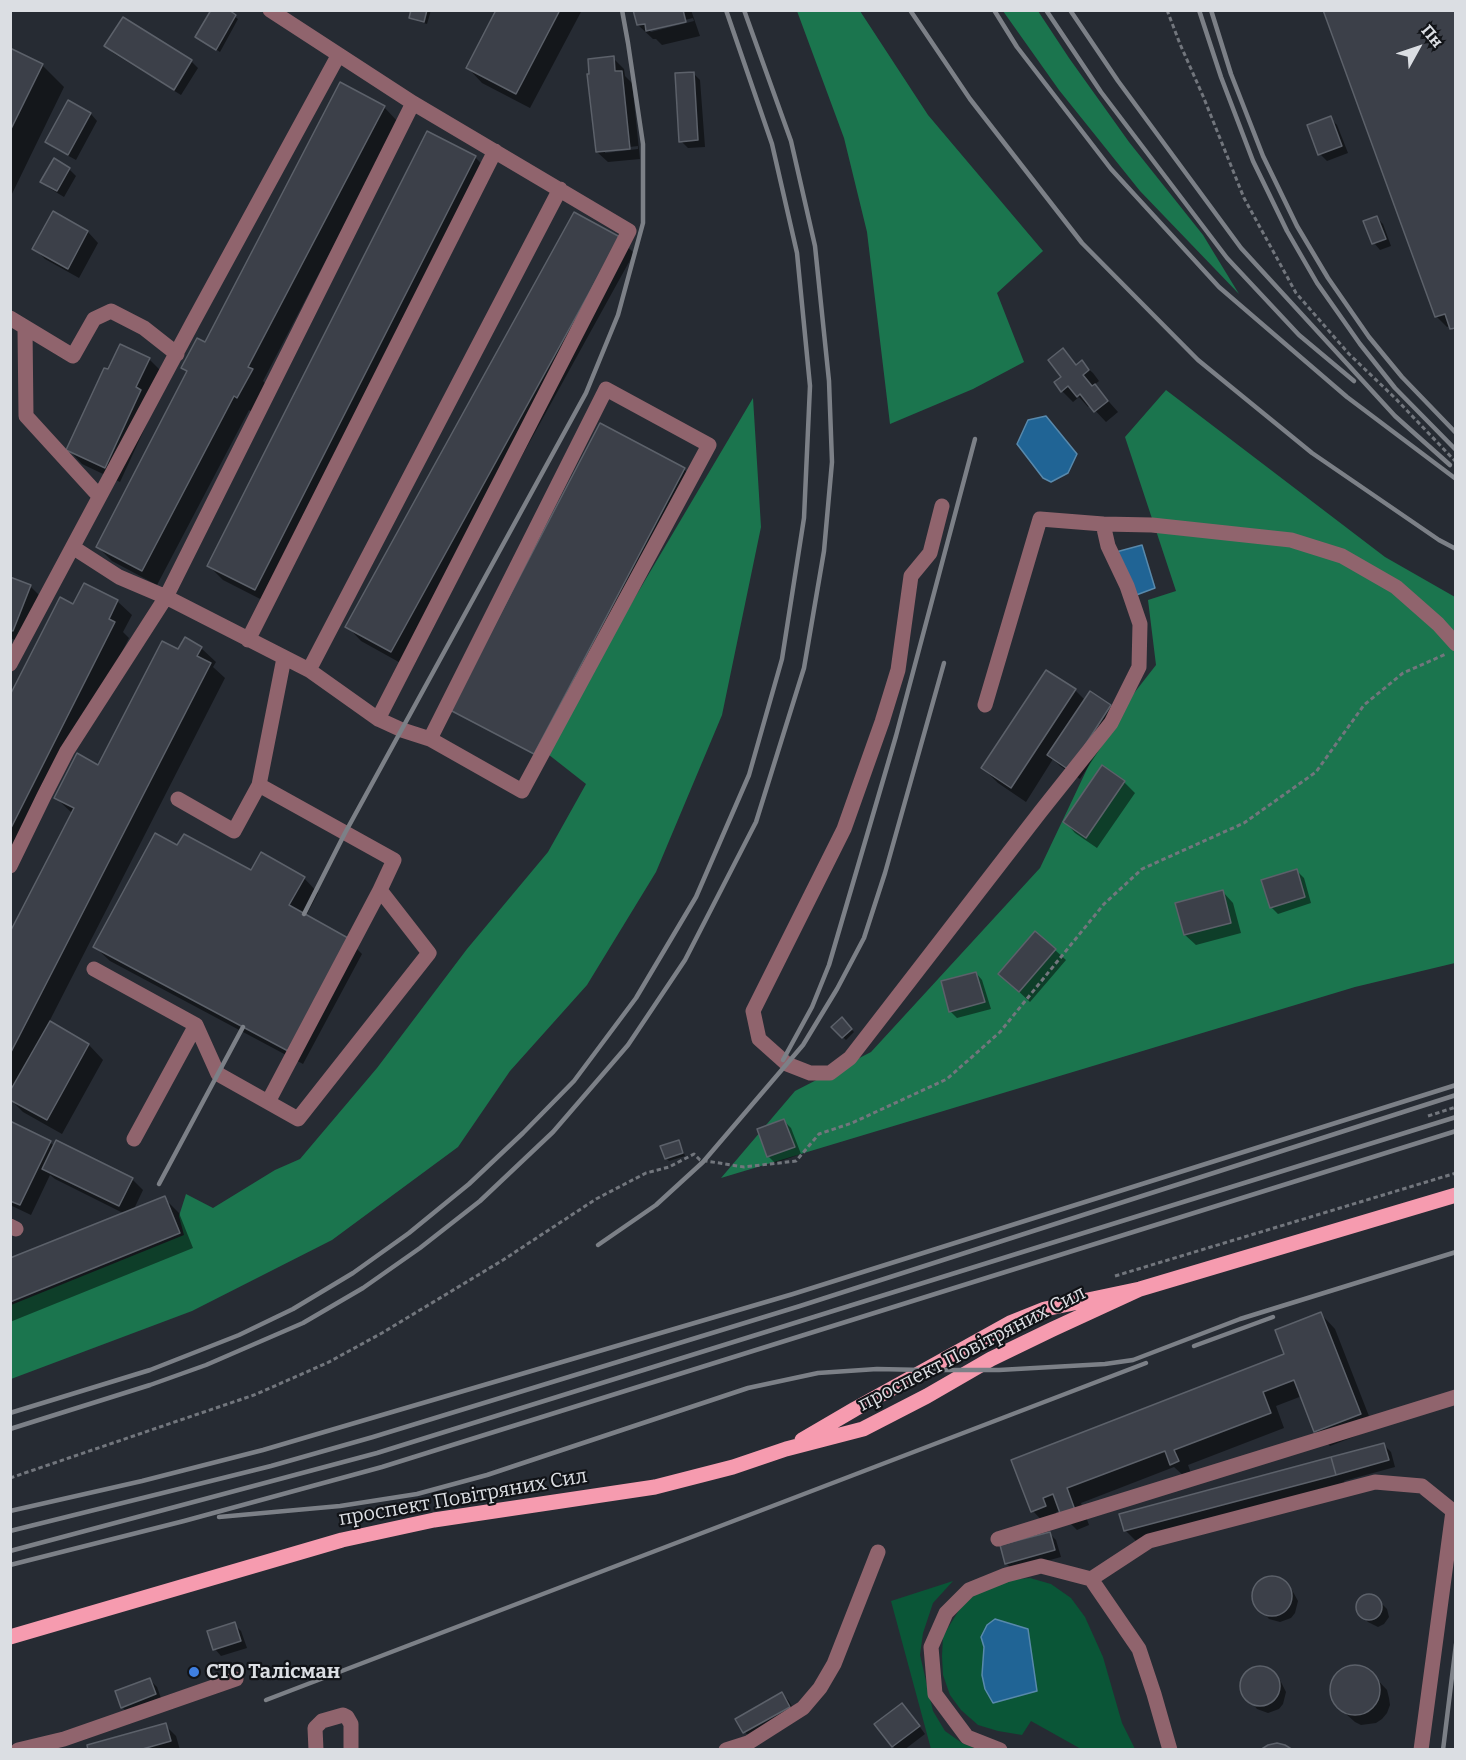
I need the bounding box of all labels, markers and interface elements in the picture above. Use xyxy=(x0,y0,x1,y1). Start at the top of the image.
north arrow xyxy=(1388,18,1448,78)
text: Пн xyxy=(1417,21,1447,51)
street label: проспект Повітряних Сил xyxy=(854,1281,1090,1417)
street label: проспект Повітряних Сил xyxy=(337,1464,589,1532)
place label: СТО Талісман xyxy=(206,1660,340,1684)
marker: СТО Талісман xyxy=(187,1665,201,1679)

